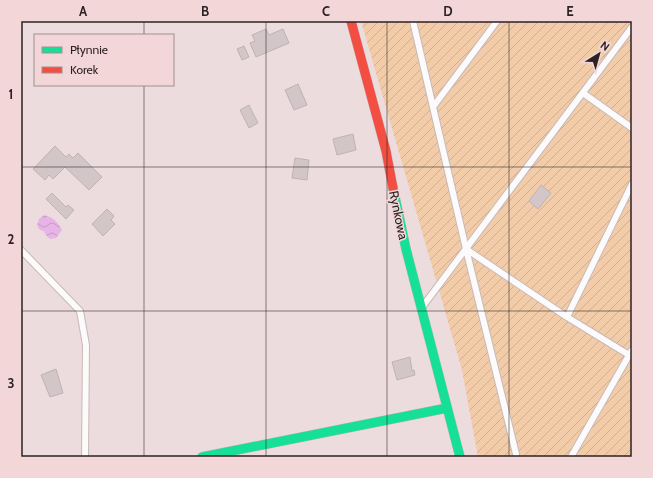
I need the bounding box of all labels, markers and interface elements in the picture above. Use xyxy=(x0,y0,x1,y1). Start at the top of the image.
text: A xyxy=(79,3,88,19)
text: B xyxy=(201,3,209,19)
text: C xyxy=(322,3,330,19)
text: D xyxy=(443,3,453,19)
text: E xyxy=(566,3,574,19)
legend xyxy=(34,34,174,86)
north arrow xyxy=(579,34,619,74)
text: N xyxy=(598,38,612,54)
text: Płynnie xyxy=(70,42,108,57)
text: Korek xyxy=(70,62,99,77)
text: 1 xyxy=(9,86,13,102)
street label: Rynkowa xyxy=(386,189,412,242)
text: 2 xyxy=(8,231,15,247)
text: 3 xyxy=(7,375,15,391)

